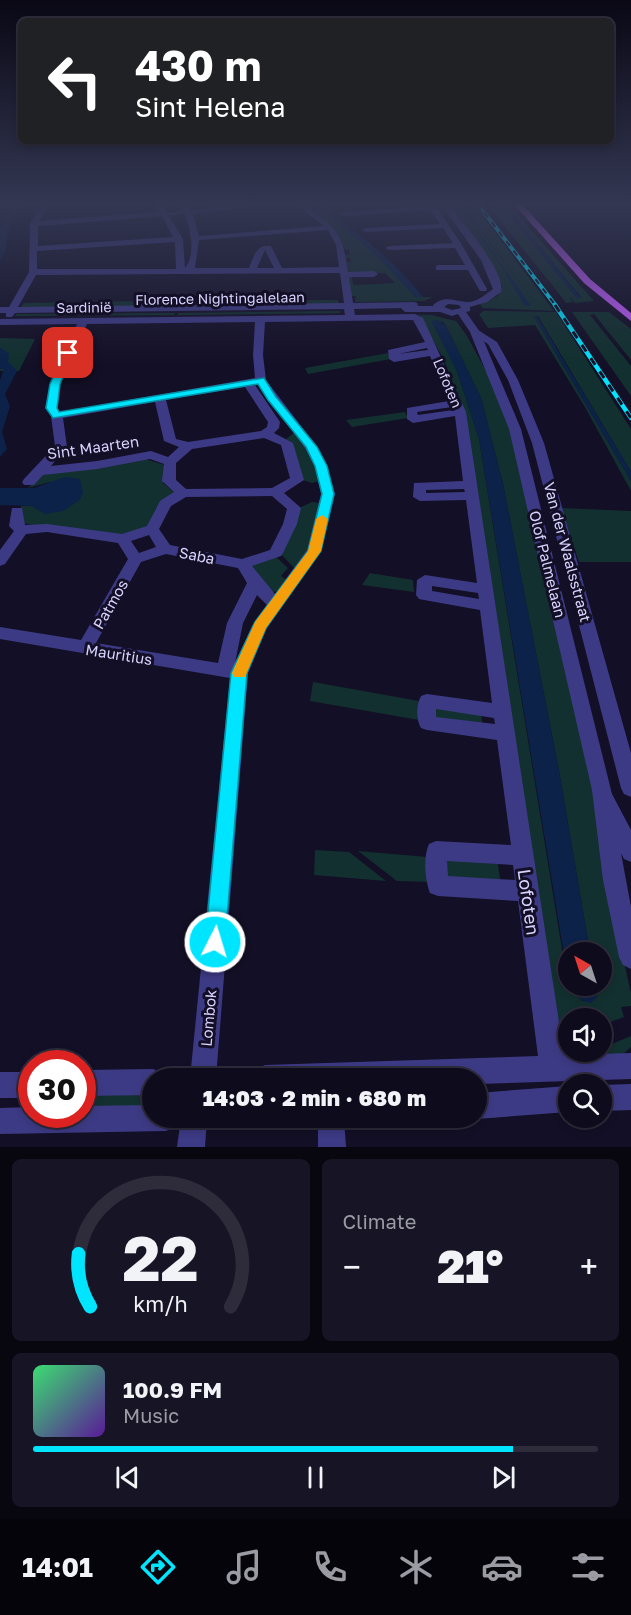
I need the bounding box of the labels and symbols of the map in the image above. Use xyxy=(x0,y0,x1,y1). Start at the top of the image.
street label: Florence Nightingalelaan xyxy=(135,288,305,308)
street label: Sardinië xyxy=(56,298,112,316)
pin xyxy=(42,327,93,378)
street label: Lofoten xyxy=(430,356,466,410)
street label: Sint Maarten xyxy=(46,432,140,462)
street label: Van der Waalsstraat xyxy=(541,480,595,624)
street label: Olof Palmelaan xyxy=(526,509,570,619)
street label: Saba xyxy=(178,543,216,567)
street label: Patmos xyxy=(89,576,131,632)
street label: Mauritius xyxy=(84,640,154,668)
street label: Lofoten xyxy=(513,867,545,937)
position arrow xyxy=(183,910,247,974)
north arrow xyxy=(558,942,612,996)
street label: Lombok xyxy=(197,988,220,1047)
speed limit sign: 30 xyxy=(18,1050,96,1128)

